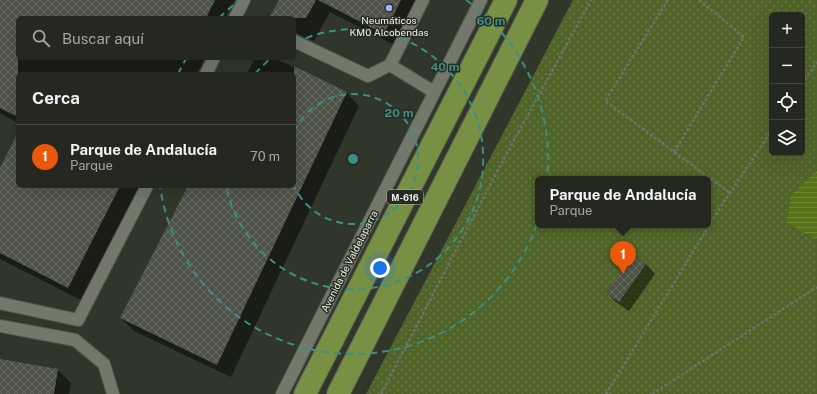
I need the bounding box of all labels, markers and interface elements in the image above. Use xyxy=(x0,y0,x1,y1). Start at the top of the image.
marker: Neumáticos KM0 Alcobendas xyxy=(384,3,394,13)
map controls xyxy=(769,12,805,156)
button: + xyxy=(769,12,805,48)
place label: Neumáticos KM0 Alcobendas xyxy=(349,14,429,38)
text: 60 m xyxy=(476,14,506,28)
search box xyxy=(16,16,296,60)
icon: search xyxy=(30,27,52,49)
text: Buscar aquí xyxy=(62,30,144,47)
button: − xyxy=(769,48,805,84)
text: 40 m xyxy=(430,60,460,74)
button: locate xyxy=(769,84,805,120)
text: Cerca xyxy=(32,88,80,108)
text: 20 m xyxy=(385,106,414,120)
button: layers xyxy=(769,120,805,156)
text: Parque de Andalucía xyxy=(70,141,217,158)
text: 1 xyxy=(42,149,48,164)
text: 70 m xyxy=(250,149,280,164)
centre of rings xyxy=(346,152,360,166)
text: Parque xyxy=(70,158,113,173)
popup xyxy=(535,176,711,228)
text: Parque de Andalucía xyxy=(549,186,697,203)
road number: M-616 xyxy=(387,190,423,204)
text: Parque xyxy=(549,203,592,218)
street label: Avenida de Valdelaparra xyxy=(318,208,380,314)
pin: 1 xyxy=(610,241,636,274)
your location xyxy=(370,258,390,278)

